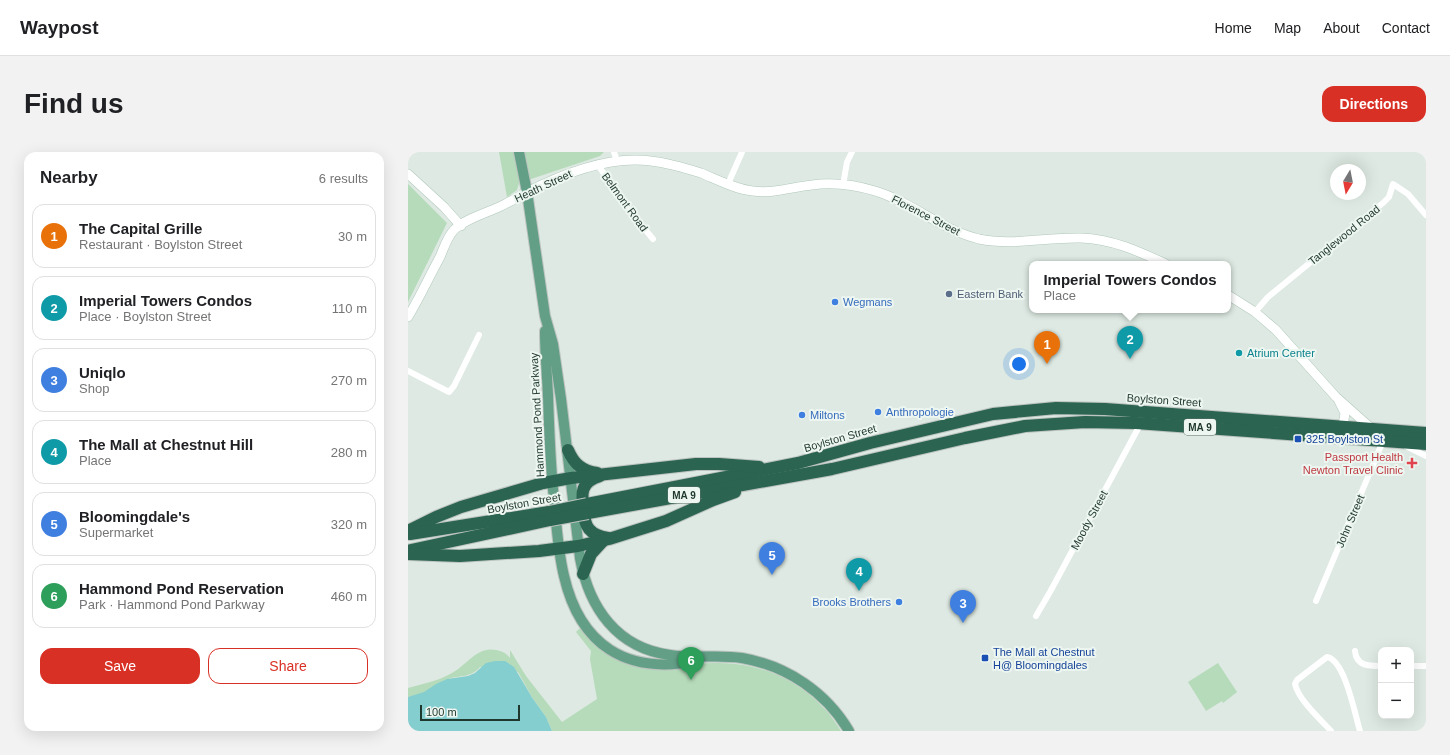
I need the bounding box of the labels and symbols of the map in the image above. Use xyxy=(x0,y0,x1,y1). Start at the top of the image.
north arrow xyxy=(1330,164,1366,200)
street label: Heath Street xyxy=(512,168,574,204)
street label: Belmont Road xyxy=(600,170,650,234)
street label: Florence Street xyxy=(890,193,962,237)
street label: Tanglewood Road xyxy=(1306,203,1382,267)
place label: Eastern Bank xyxy=(957,288,1024,300)
marker: Eastern Bank xyxy=(944,289,954,299)
place label: Wegmans xyxy=(843,296,893,308)
marker: Wegmans xyxy=(830,297,840,307)
pin: 2 xyxy=(1117,326,1143,359)
pin: 1 xyxy=(1034,331,1060,364)
place label: Atrium Center xyxy=(1247,347,1315,359)
marker: Atrium Center xyxy=(1234,348,1244,358)
street label: Hammond Pond Parkway xyxy=(528,352,546,478)
your location xyxy=(1009,354,1029,374)
street label: Boylston Street xyxy=(1126,391,1202,409)
place label: Anthropologie xyxy=(886,406,954,418)
marker: Anthropologie xyxy=(873,407,883,417)
place label: Miltons xyxy=(810,409,845,421)
marker: Miltons xyxy=(797,410,807,420)
road number: MA 9 xyxy=(1184,419,1216,435)
street label: Boylston Street xyxy=(802,422,878,454)
place label: 325 Boylston St xyxy=(1306,433,1383,445)
marker: 325 Boylston St xyxy=(1293,434,1303,444)
place label: Passport Health Newton Travel Clinic xyxy=(1303,451,1403,476)
marker: Passport Health Newton Travel Clinic xyxy=(1406,457,1418,469)
road number: MA 9 xyxy=(668,487,700,503)
street label: Moody Street xyxy=(1068,488,1110,552)
street label: Boylston Street xyxy=(486,491,562,515)
street label: John Street xyxy=(1333,493,1367,549)
pin: 5 xyxy=(759,542,785,575)
pin: 4 xyxy=(846,558,872,591)
pin: 3 xyxy=(950,590,976,623)
place label: Brooks Brothers xyxy=(812,596,891,608)
marker: Brooks Brothers xyxy=(894,597,904,607)
place label: The Mall at Chestnut H@ Bloomingdales xyxy=(993,646,1095,671)
pin: 6 xyxy=(678,647,704,680)
marker: The Mall at Chestnut H@ Bloomingdales xyxy=(980,653,990,663)
scale bar xyxy=(420,703,520,722)

